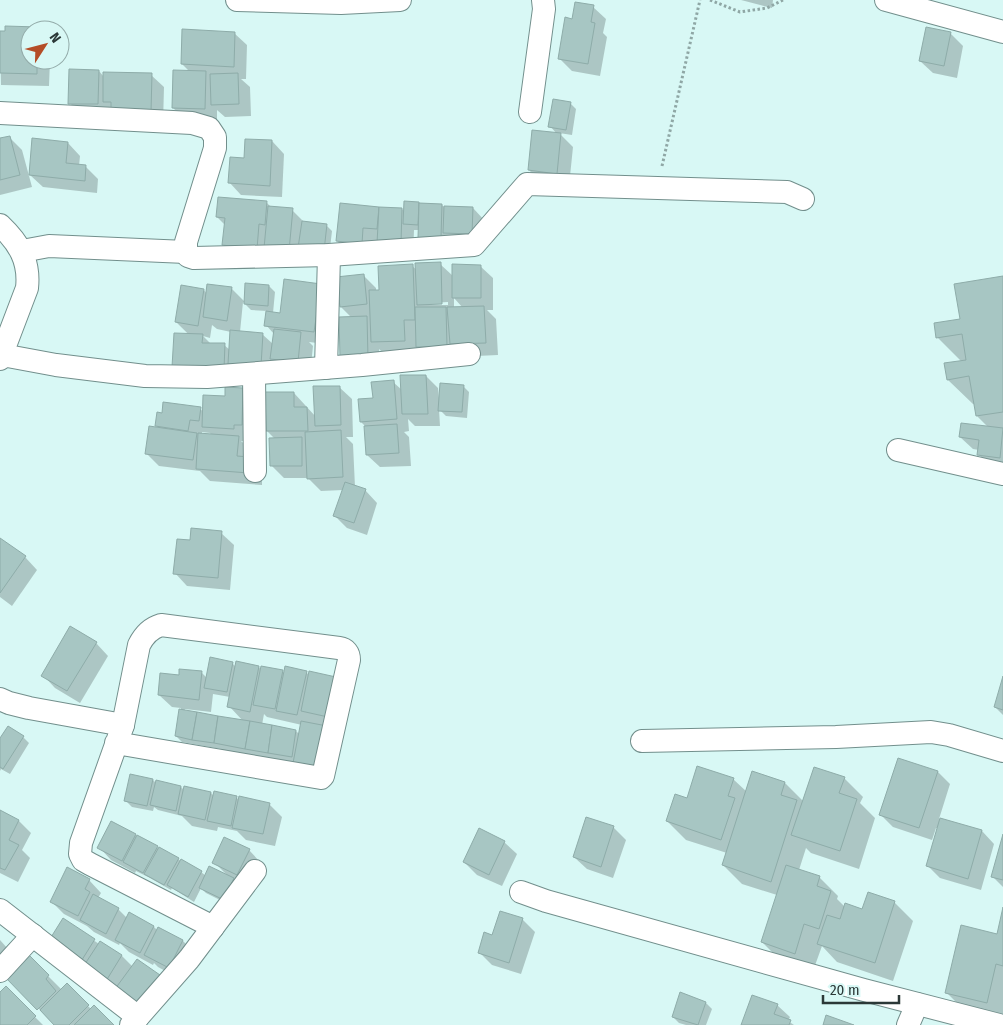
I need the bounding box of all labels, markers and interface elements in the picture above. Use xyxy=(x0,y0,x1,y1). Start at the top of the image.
north arrow xyxy=(20,20,70,70)
text: N xyxy=(46,29,64,46)
scale bar xyxy=(823,972,899,1004)
text: 20 m xyxy=(830,981,860,999)

